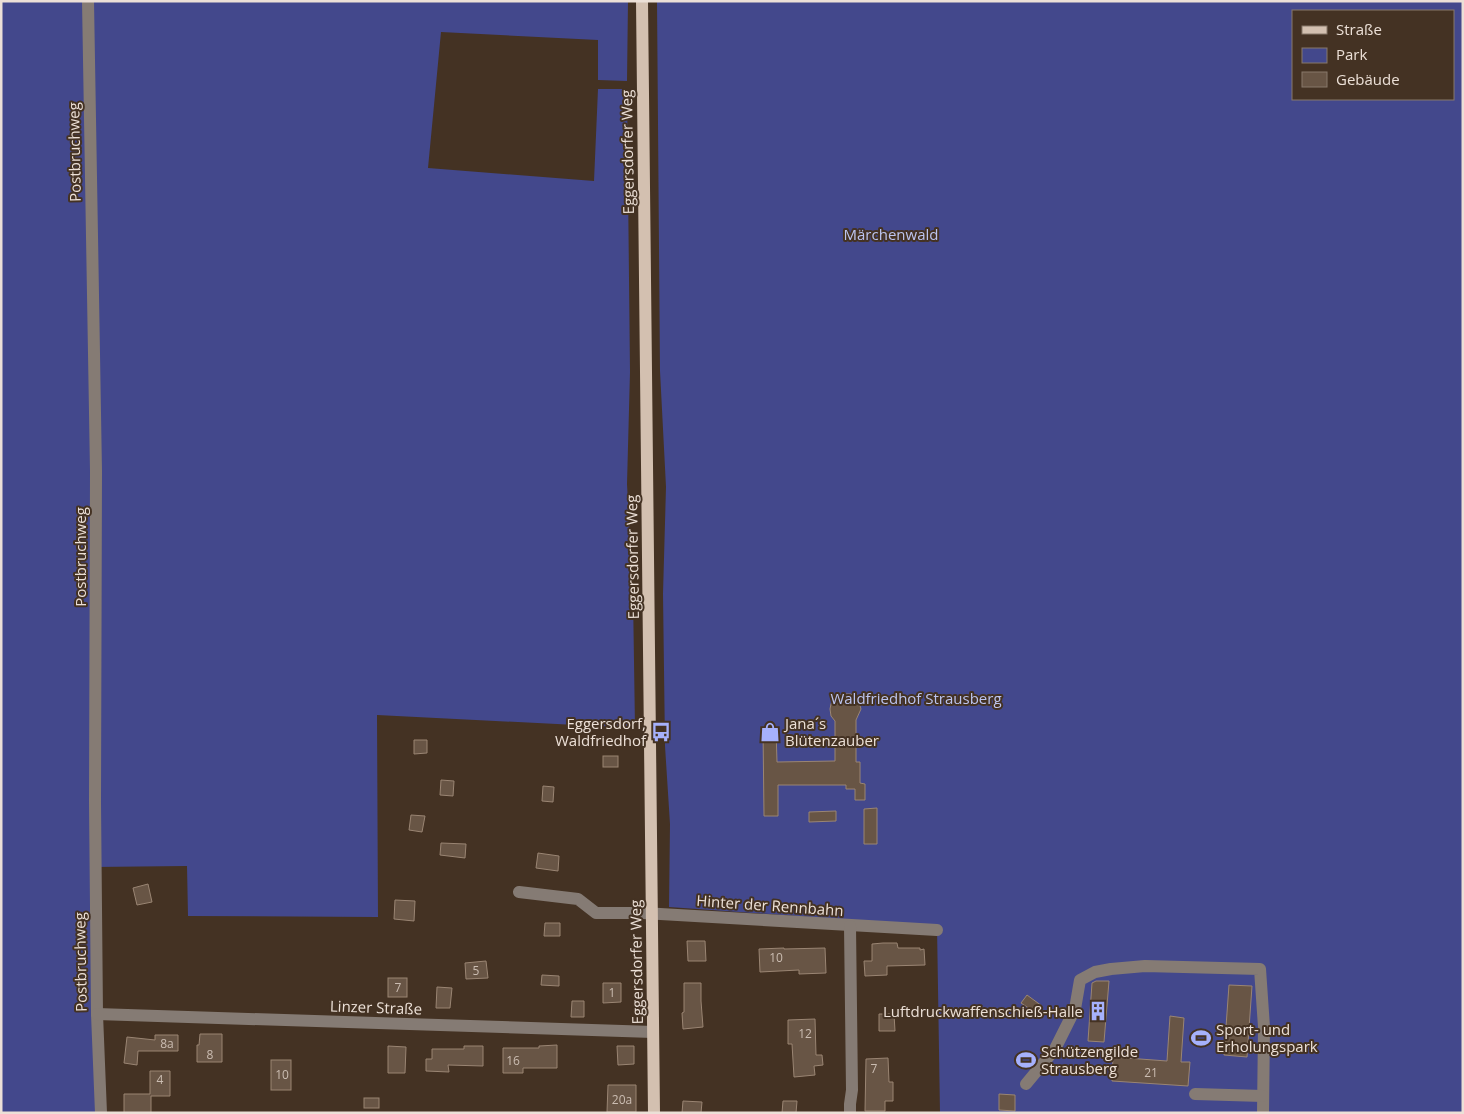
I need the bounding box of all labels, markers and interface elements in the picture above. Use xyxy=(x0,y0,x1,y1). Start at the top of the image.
legend xyxy=(1292,10,1454,100)
text: Straße xyxy=(1336,19,1382,39)
text: Park xyxy=(1336,44,1367,64)
text: Gebäude xyxy=(1336,69,1400,89)
street label: Eggersdorfer Weg xyxy=(616,90,638,214)
street label: Postbruchweg xyxy=(63,102,85,202)
park label: Märchenwald xyxy=(844,224,938,244)
street label: Eggersdorfer Weg xyxy=(621,495,643,619)
street label: Postbruchweg xyxy=(70,507,90,607)
park label: Waldfriedhof Strausberg xyxy=(830,688,1002,708)
place label: Eggersdorf, Waldfriedhof xyxy=(555,713,647,750)
place label: Jana´s Blütenzauber xyxy=(783,713,879,750)
bus stop icon: Eggersdorf, Waldfriedhof xyxy=(650,721,672,743)
shop icon: Jana´s Blütenzauber xyxy=(759,721,781,743)
street label: Hinter der Rennbahn xyxy=(696,890,844,920)
street label: Eggersdorfer Weg xyxy=(625,900,647,1024)
street label: Postbruchweg xyxy=(69,912,91,1012)
house number: 10 xyxy=(769,949,783,966)
house number: 5 xyxy=(473,962,480,979)
house number: 7 xyxy=(395,979,402,996)
house number: 1 xyxy=(609,984,615,1001)
street label: Linzer Straße xyxy=(330,995,422,1019)
building icon: Luftdruckwaffenschieß-Halle xyxy=(1087,1000,1109,1022)
place label: Luftdruckwaffenschieß-Halle xyxy=(883,1001,1083,1021)
place label: Sport- und Erholungspark xyxy=(1216,1019,1318,1056)
house number: 12 xyxy=(798,1025,812,1042)
sports icon: Sport- und Erholungspark xyxy=(1190,1027,1212,1049)
house number: 8a xyxy=(160,1035,174,1052)
place label: Schützengilde Strausberg xyxy=(1041,1041,1138,1078)
house number: 8 xyxy=(207,1046,214,1063)
sports icon: Schützengilde Strausberg xyxy=(1015,1049,1037,1071)
house number: 16 xyxy=(506,1052,520,1069)
house number: 7 xyxy=(871,1060,878,1077)
house number: 21 xyxy=(1144,1064,1158,1081)
house number: 10 xyxy=(275,1066,289,1083)
house number: 4 xyxy=(157,1071,164,1088)
house number: 20a xyxy=(612,1091,632,1108)

